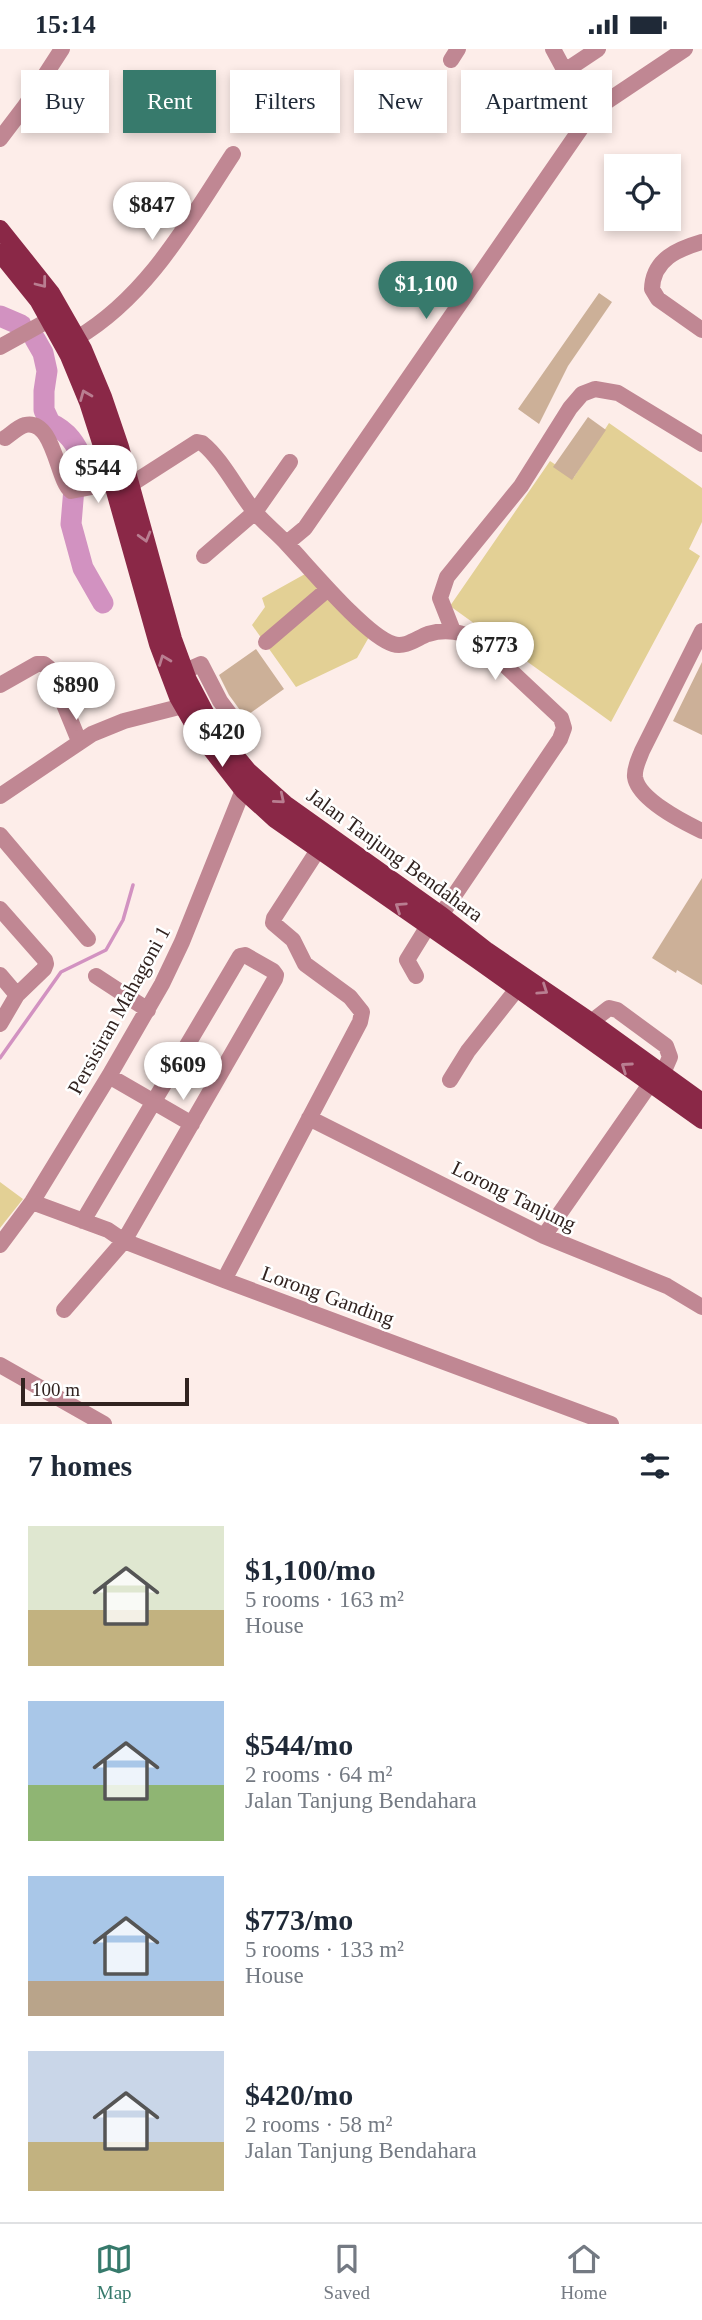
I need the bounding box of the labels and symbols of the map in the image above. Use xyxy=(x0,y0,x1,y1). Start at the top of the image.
pin: $847 xyxy=(111,183,193,242)
pin: $1,100 xyxy=(369,261,483,321)
one-way arrow xyxy=(34,275,47,287)
one-way arrow xyxy=(79,390,93,402)
pin: $544 xyxy=(57,445,139,505)
one-way arrow xyxy=(136,531,151,543)
pin: $773 xyxy=(454,623,536,682)
one-way arrow xyxy=(158,655,172,667)
pin: $890 xyxy=(35,663,117,722)
pin: $420 xyxy=(181,709,263,769)
street label: Jalan Tanjung Bendahara xyxy=(302,783,488,927)
one-way arrow xyxy=(271,791,284,803)
one-way arrow xyxy=(395,902,408,915)
street label: Persisiran Mahagoni 1 xyxy=(63,922,175,1098)
one-way arrow xyxy=(536,982,549,995)
pin: $609 xyxy=(142,1042,224,1102)
one-way arrow xyxy=(621,1063,634,1075)
street label: Lorong Tanjung xyxy=(448,1156,580,1237)
street label: Lorong Ganding xyxy=(258,1261,398,1331)
scale bar xyxy=(21,1375,189,1407)

